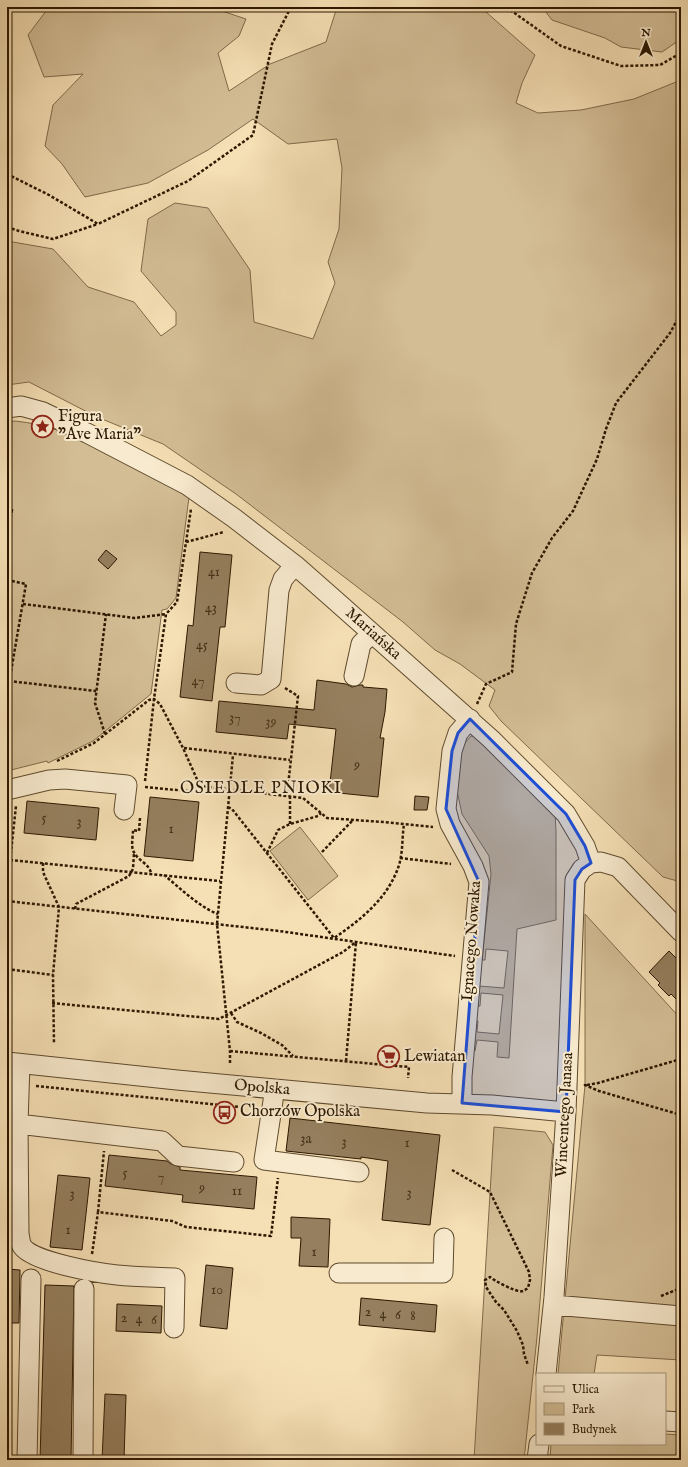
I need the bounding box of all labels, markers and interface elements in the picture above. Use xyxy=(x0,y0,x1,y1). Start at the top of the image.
north arrow xyxy=(626,22,666,62)
text: N xyxy=(640,26,651,40)
place label: Figura "Ave Maria" xyxy=(58,407,141,445)
place icon: Figura "Ave Maria" xyxy=(29,413,55,439)
house number: 41 xyxy=(208,563,220,581)
house number: 43 xyxy=(205,599,217,617)
street label: Mariańska xyxy=(341,604,405,664)
house number: 45 xyxy=(196,636,208,654)
house number: 47 xyxy=(192,672,204,690)
house number: 37 xyxy=(229,709,241,727)
house number: 39 xyxy=(265,713,277,731)
house number: 9 xyxy=(353,756,360,774)
district label: OSIEDLE PNIOKI xyxy=(180,778,342,799)
house number: 5 xyxy=(41,809,47,827)
house number: 3 xyxy=(76,813,82,831)
house number: 1 xyxy=(168,820,174,838)
street label: Ignacego Nowaka xyxy=(458,880,486,1002)
supermarket icon: Lewiatan xyxy=(376,1044,402,1070)
place label: Lewiatan xyxy=(404,1047,466,1067)
street label: Wincentego Janasa xyxy=(552,1052,578,1178)
street label: Opolska xyxy=(233,1076,291,1100)
bus stop icon: Chorzów Opolska xyxy=(211,1099,237,1125)
place label: Chorzów Opolska xyxy=(240,1102,360,1122)
house number: 3a xyxy=(300,1130,313,1148)
house number: 3 xyxy=(341,1133,347,1151)
house number: 1 xyxy=(404,1134,410,1152)
house number: 5 xyxy=(122,1164,128,1182)
house number: 7 xyxy=(158,1168,164,1186)
house number: 9 xyxy=(198,1179,205,1197)
house number: 11 xyxy=(232,1182,242,1200)
house number: 3 xyxy=(406,1184,412,1202)
house number: 3 xyxy=(69,1185,75,1203)
house number: 1 xyxy=(65,1221,71,1239)
house number: 1 xyxy=(311,1243,317,1261)
house number: 10 xyxy=(211,1281,223,1299)
house number: 2 xyxy=(365,1303,372,1321)
house number: 4 xyxy=(380,1305,387,1323)
house number: 6 xyxy=(395,1306,402,1324)
house number: 8 xyxy=(410,1307,416,1325)
house number: 2 xyxy=(121,1309,128,1327)
house number: 4 xyxy=(136,1310,143,1328)
house number: 6 xyxy=(151,1311,158,1329)
legend xyxy=(536,1373,666,1445)
text: Ulica xyxy=(572,1382,600,1397)
text: Park xyxy=(572,1402,595,1417)
text: Budynek xyxy=(572,1422,617,1437)

